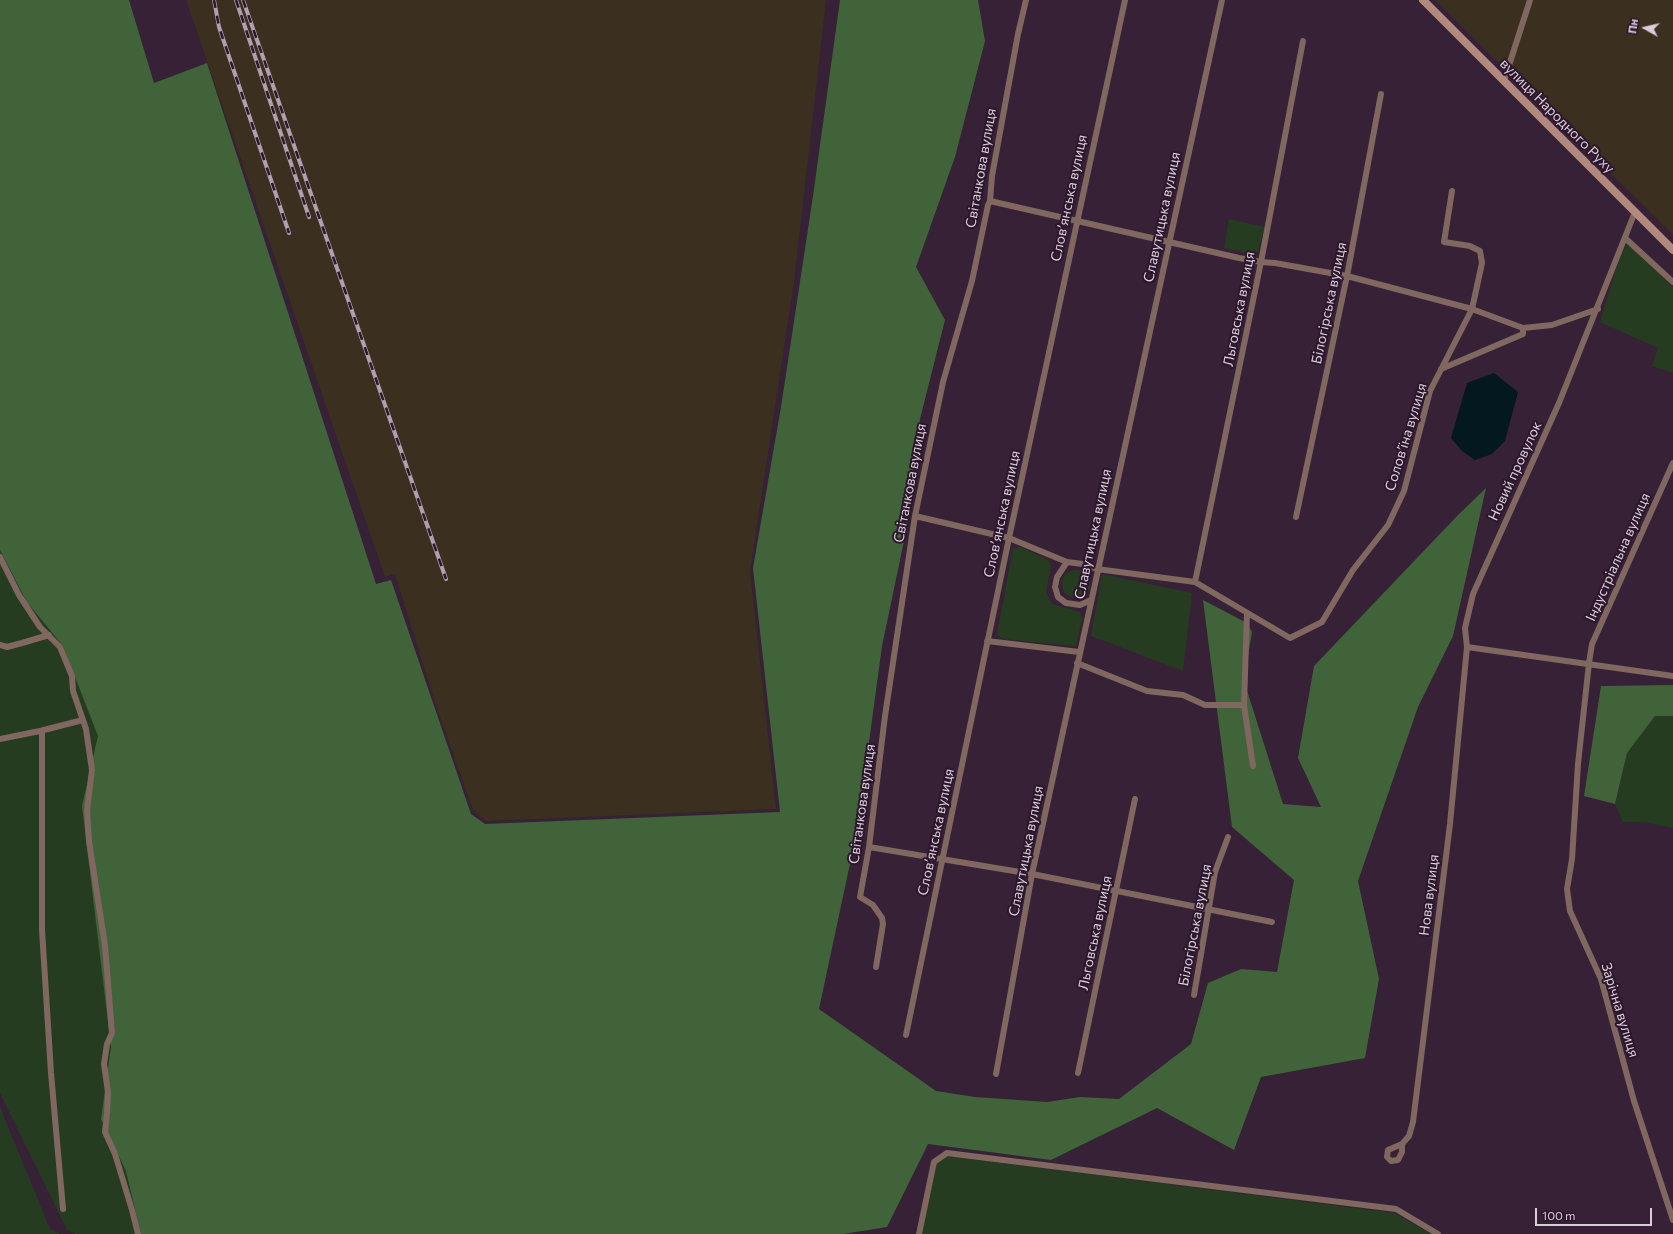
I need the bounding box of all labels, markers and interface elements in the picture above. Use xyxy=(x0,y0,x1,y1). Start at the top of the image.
north arrow xyxy=(1625,8,1665,48)
text: Пн xyxy=(1625,18,1640,34)
street label: вулиця Народного Руху xyxy=(1496,55,1618,177)
street label: Світанкова вулиця xyxy=(962,107,1000,229)
street label: Словʼянська вулиця xyxy=(1047,133,1091,263)
street label: Славутицька вулиця xyxy=(1140,150,1184,284)
street label: Білогірська вулиця xyxy=(1308,241,1350,365)
street label: Льговська вулиця xyxy=(1220,250,1258,368)
street label: Соловʼїна вулиця xyxy=(1382,381,1430,493)
street label: Новий провулок xyxy=(1485,419,1545,523)
street label: Світанкова вулиця xyxy=(890,422,930,544)
street label: Словʼянська вулиця xyxy=(980,449,1024,579)
street label: Славутицька вулиця xyxy=(1071,467,1115,601)
street label: Індустріальна вулиця xyxy=(1582,490,1654,624)
street label: Світанкова вулиця xyxy=(845,743,879,865)
street label: Словʼянська вулиця xyxy=(914,767,958,897)
street label: Славутицька вулиця xyxy=(1005,784,1047,918)
street label: Нова вулиця xyxy=(1416,853,1442,937)
street label: Білогірська вулиця xyxy=(1175,863,1215,987)
street label: Льговська вулиця xyxy=(1075,874,1115,992)
street label: Зарічна вулиця xyxy=(1598,961,1642,1059)
scale bar xyxy=(1537,1200,1654,1226)
text: 100 m xyxy=(1542,1208,1576,1222)

